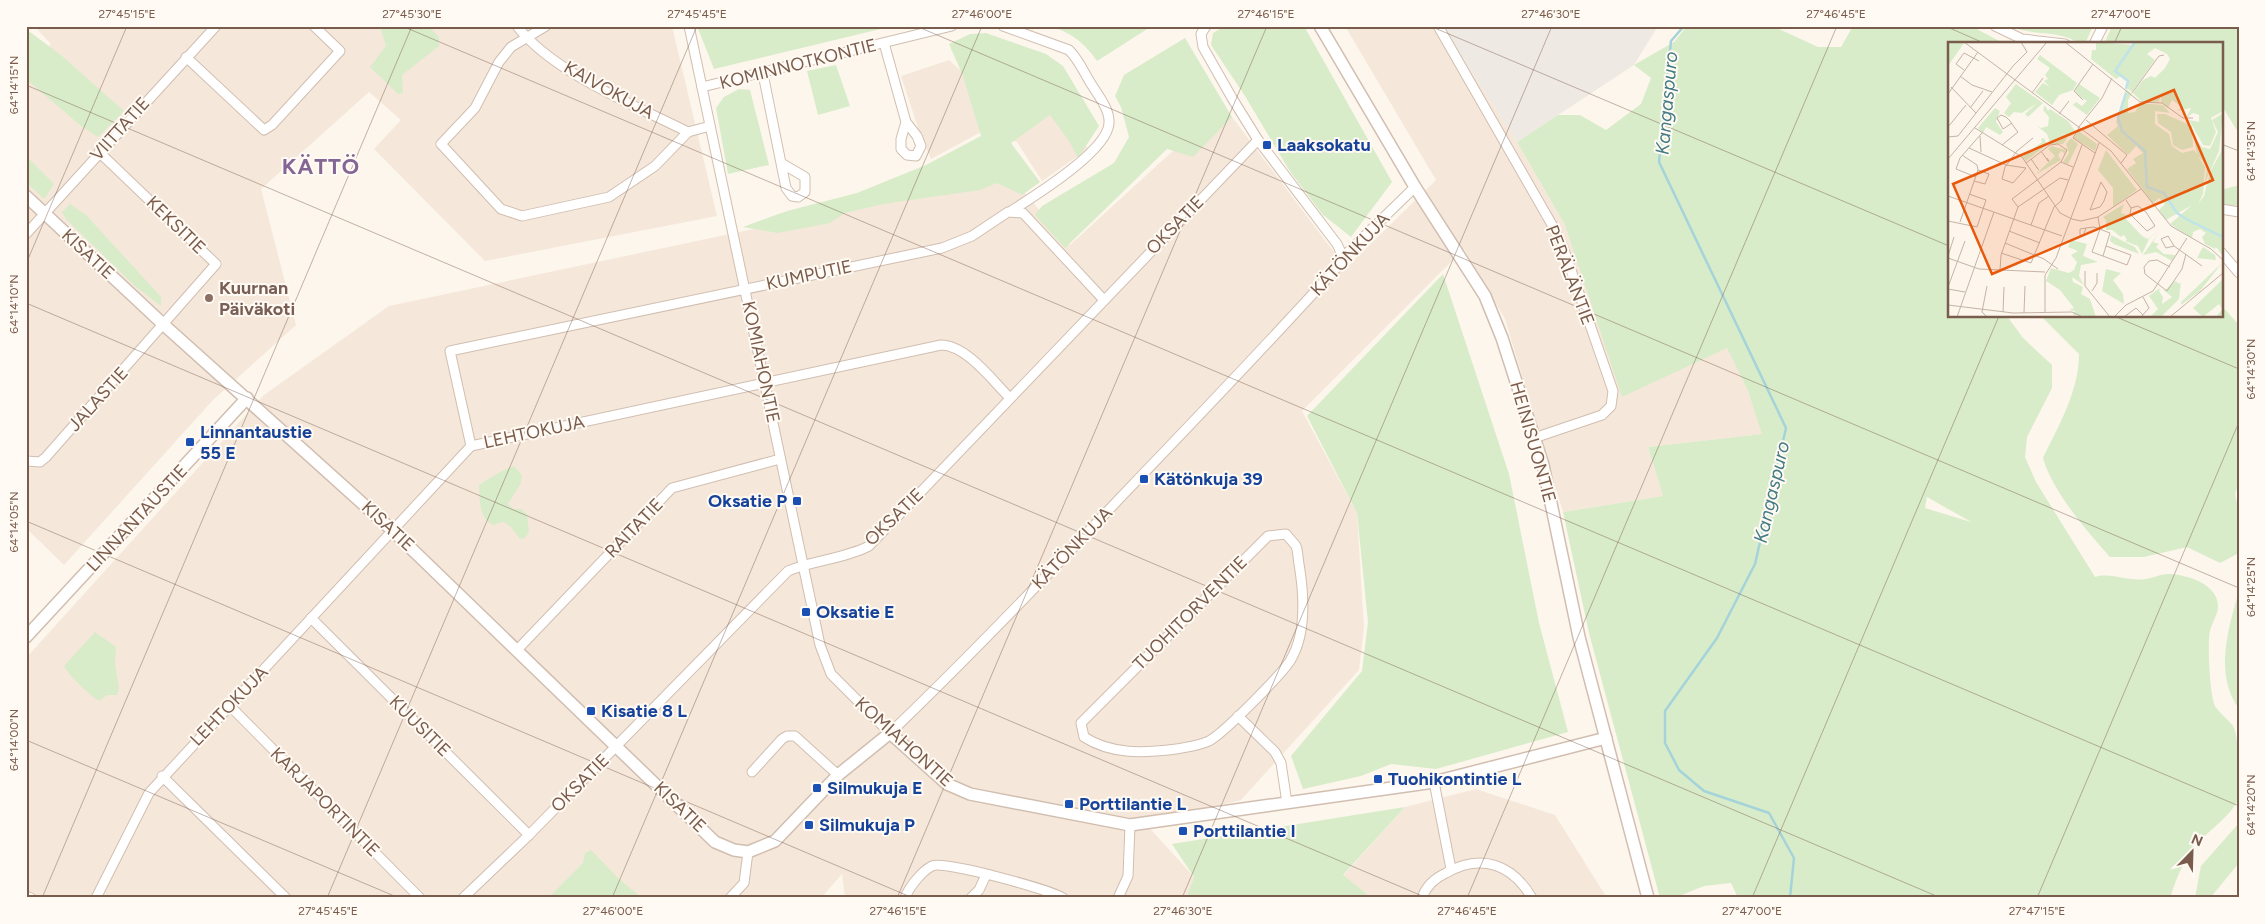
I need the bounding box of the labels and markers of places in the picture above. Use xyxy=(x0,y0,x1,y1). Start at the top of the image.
place label: Laaksokatu xyxy=(1277,134,1371,156)
marker: Laaksokatu xyxy=(1261,139,1273,151)
place label: Kuurnan Päiväkoti xyxy=(219,277,295,320)
marker: Kuurnan Päiväkoti xyxy=(203,292,215,304)
place label: Linnantaustie 55 E xyxy=(200,421,312,464)
marker: Linnantaustie 55 E xyxy=(184,436,196,448)
place label: Kätönkuja 39 xyxy=(1154,468,1263,490)
marker: Kätönkuja 39 xyxy=(1138,473,1150,485)
place label: Oksatie P xyxy=(708,490,787,512)
marker: Oksatie P xyxy=(791,495,803,507)
place label: Oksatie E xyxy=(816,601,895,623)
marker: Oksatie E xyxy=(800,606,812,618)
place label: Kisatie 8 L xyxy=(601,700,687,722)
marker: Kisatie 8 L xyxy=(585,705,597,717)
place label: Tuohikontintie L xyxy=(1388,768,1522,790)
marker: Tuohikontintie L xyxy=(1372,773,1384,785)
place label: Silmukuja E xyxy=(827,777,923,799)
marker: Silmukuja E xyxy=(811,782,823,794)
place label: Porttilantie L xyxy=(1079,793,1187,815)
marker: Porttilantie L xyxy=(1063,798,1075,810)
place label: Silmukuja P xyxy=(819,814,915,836)
marker: Silmukuja P xyxy=(803,819,815,831)
place label: Porttilantie I xyxy=(1193,820,1296,842)
marker: Porttilantie I xyxy=(1177,825,1189,837)

